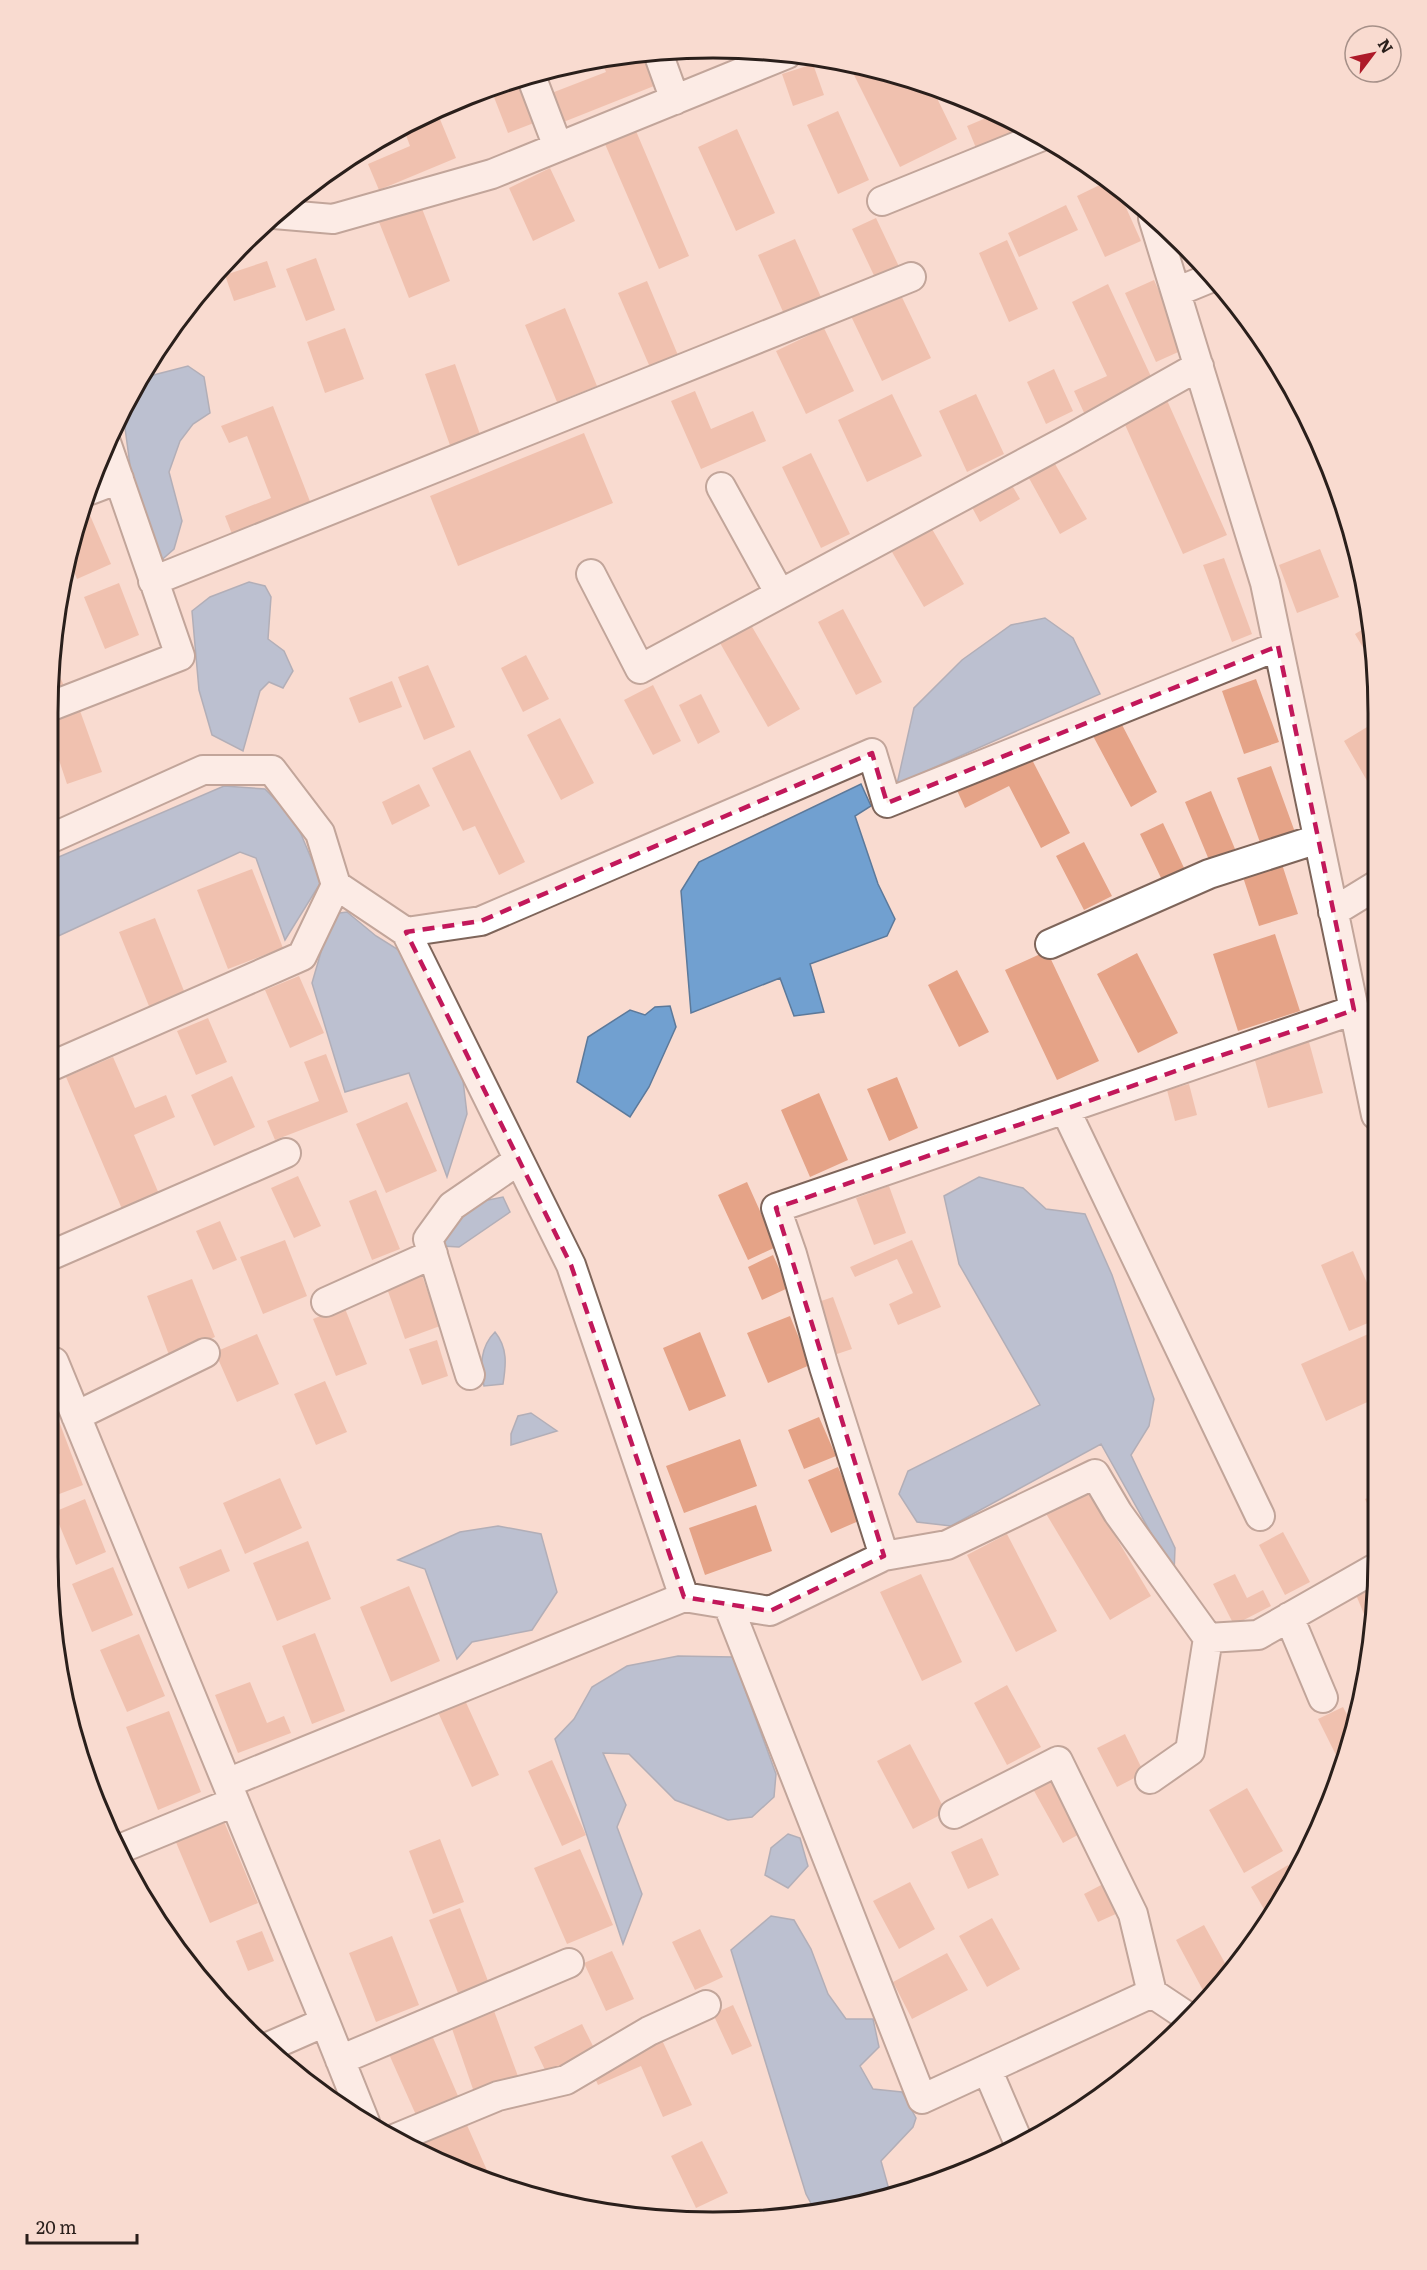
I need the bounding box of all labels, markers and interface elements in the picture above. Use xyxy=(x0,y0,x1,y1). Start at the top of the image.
north arrow xyxy=(1343,24,1403,84)
text: N xyxy=(1373,33,1400,58)
scale bar xyxy=(27,2207,136,2245)
text: 20 m xyxy=(36,2213,77,2240)

